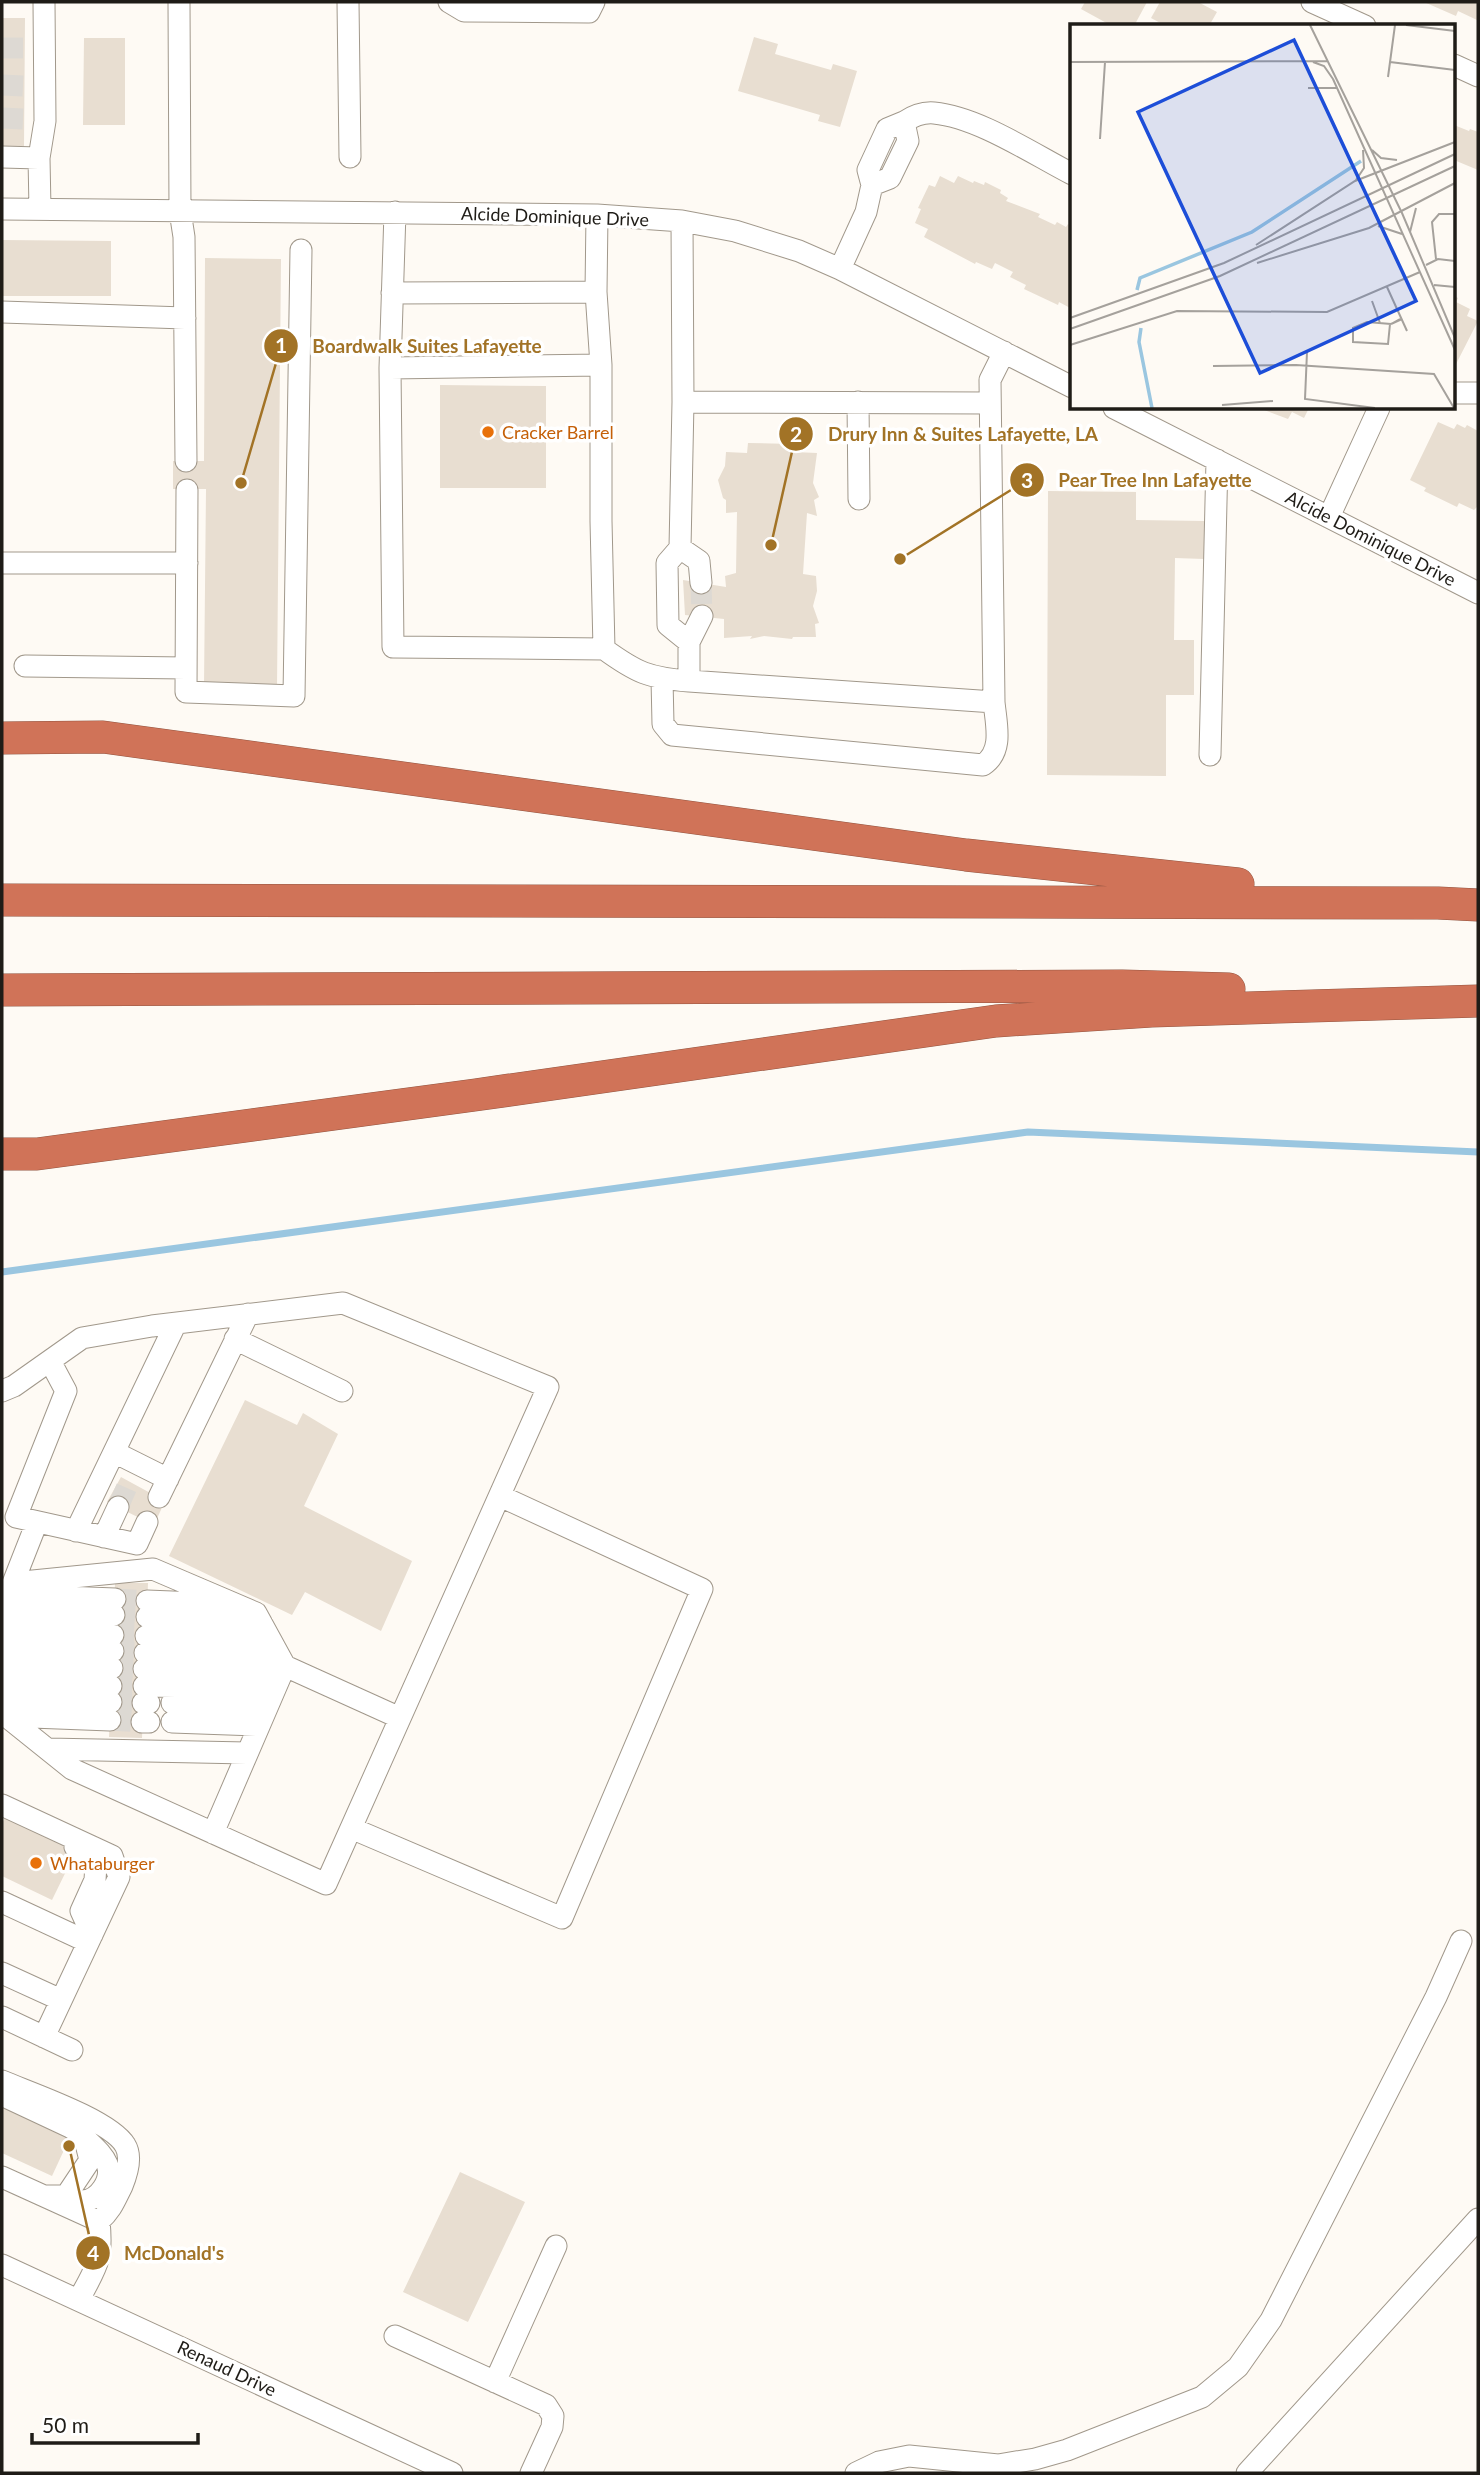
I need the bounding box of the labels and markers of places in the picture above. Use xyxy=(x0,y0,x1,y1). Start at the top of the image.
callout: Boardwalk Suites Lafayette xyxy=(263,326,556,366)
callout: Drury Inn & Suites Lafayette, LA xyxy=(779,414,1112,454)
place label: Cracker Barrel xyxy=(502,421,614,443)
marker: Cracker Barrel xyxy=(480,424,496,440)
callout: Pear Tree Inn Lafayette xyxy=(1009,460,1266,500)
place label: Whataburger xyxy=(50,1852,155,1874)
marker: Whataburger xyxy=(28,1855,44,1871)
callout: McDonald's xyxy=(75,2233,238,2273)

